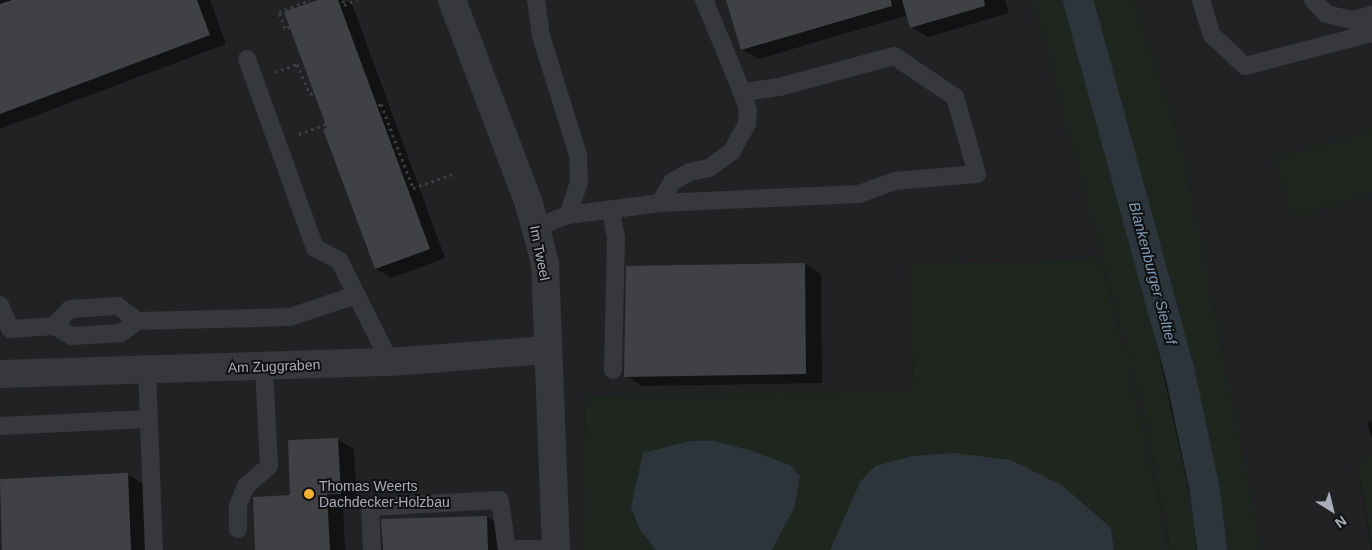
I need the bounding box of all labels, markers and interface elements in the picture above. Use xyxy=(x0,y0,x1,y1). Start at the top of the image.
water label: Blankenburger Sieltief xyxy=(1125,200,1181,346)
street label: Im Tweel xyxy=(526,224,554,282)
street label: Am Zuggraben xyxy=(227,356,321,376)
place label: Thomas Weerts Dachdecker-Holzbau xyxy=(319,478,450,511)
north arrow xyxy=(1307,485,1357,535)
marker: Thomas Weerts Dachdecker-Holzbau xyxy=(303,488,315,500)
text: N xyxy=(1332,513,1350,532)

